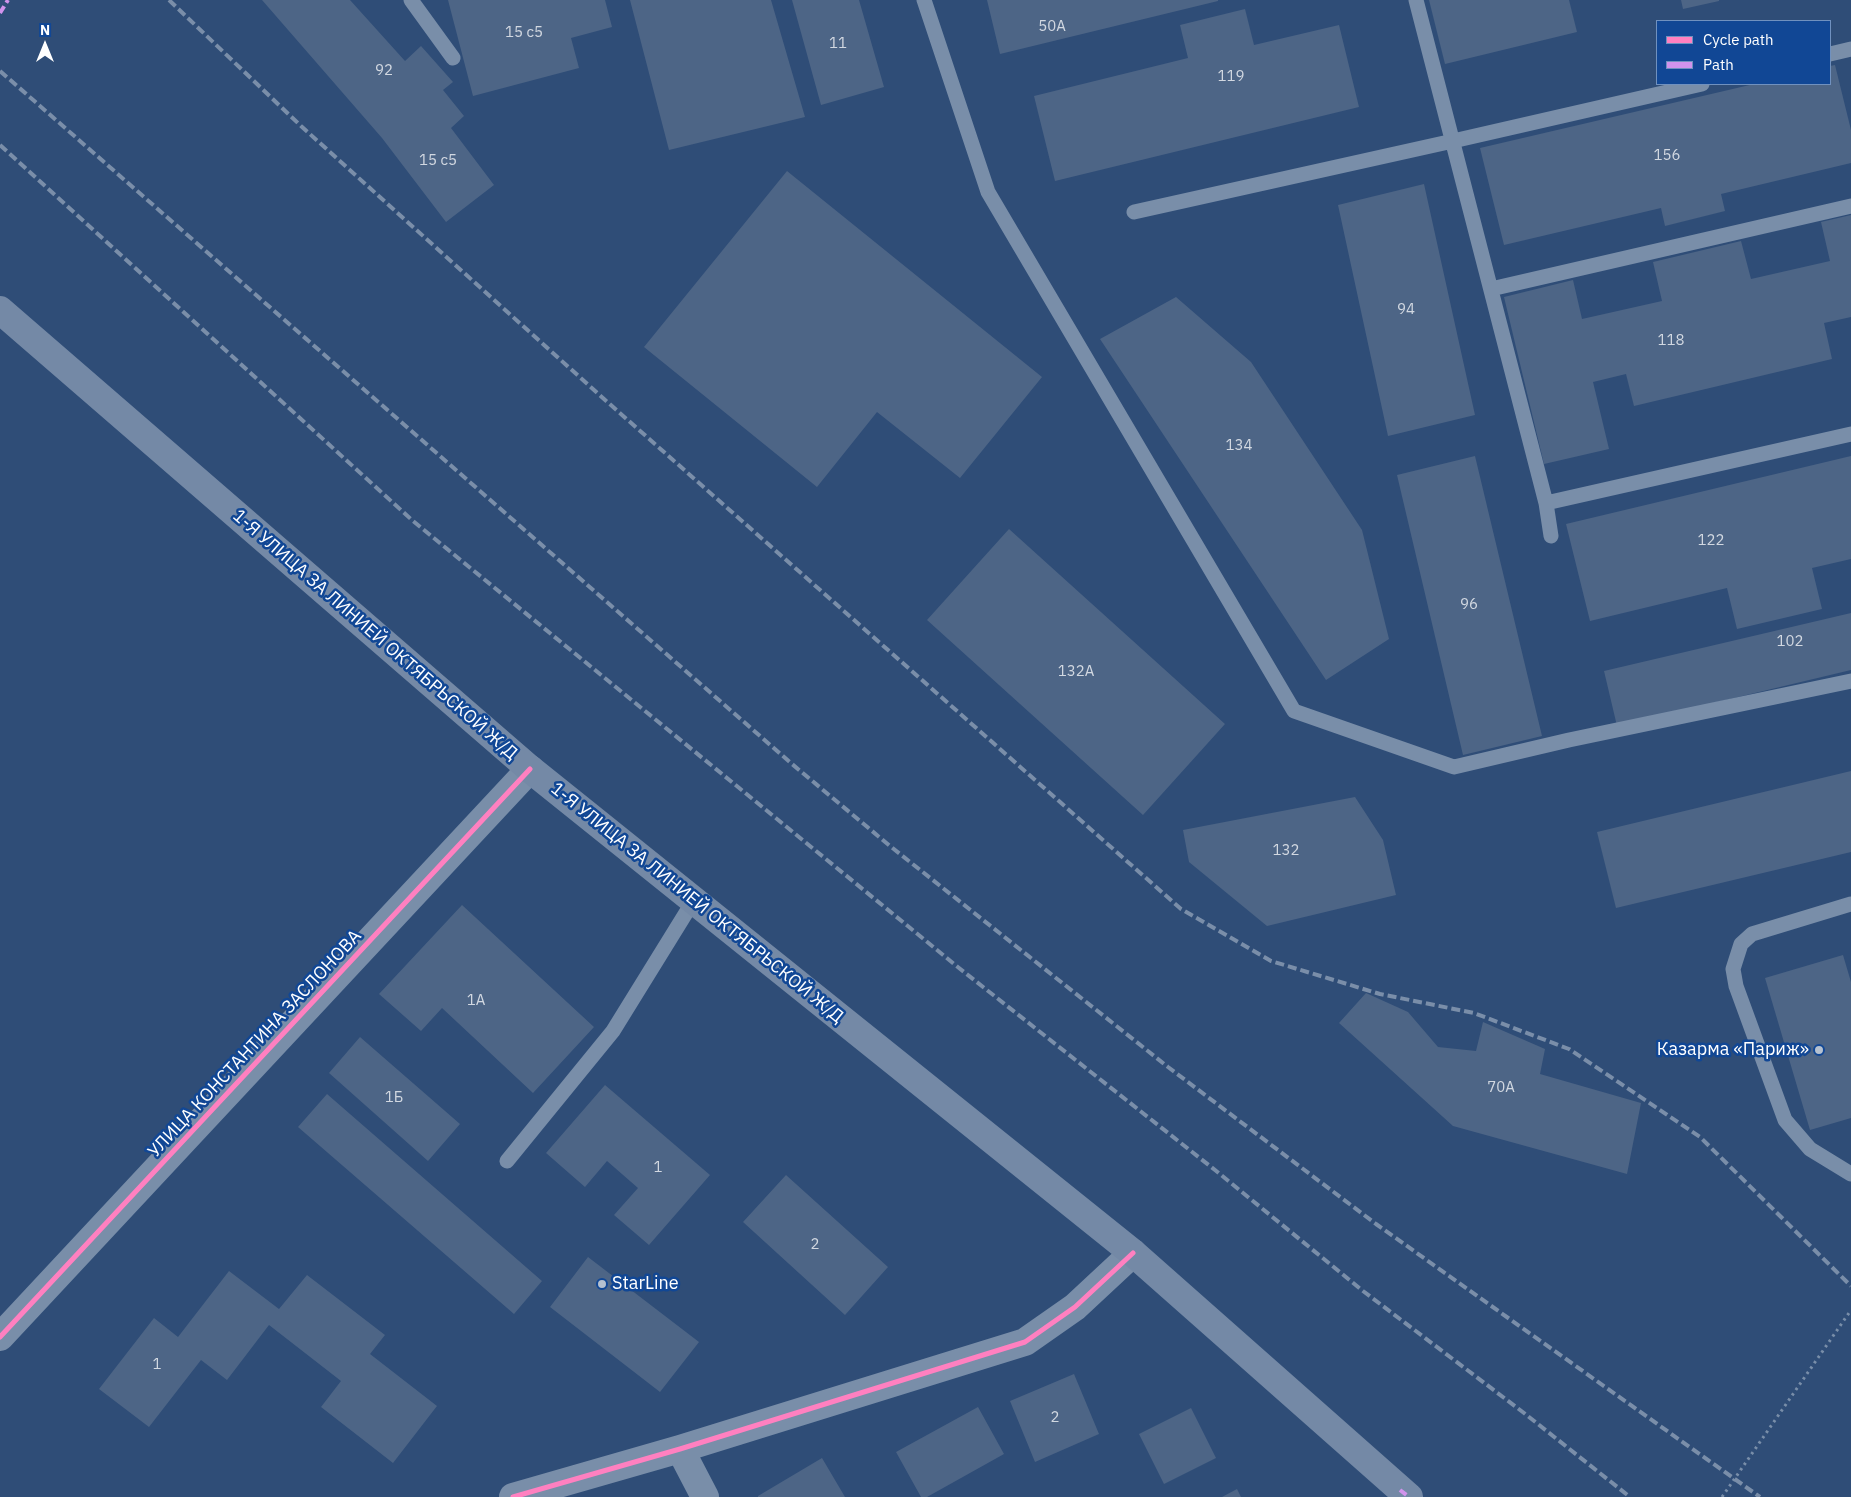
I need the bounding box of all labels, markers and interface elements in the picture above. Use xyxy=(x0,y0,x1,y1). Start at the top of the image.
house number: 50А xyxy=(1038,18,1066,36)
north arrow xyxy=(20,20,70,70)
legend xyxy=(1656,20,1831,85)
text: N xyxy=(40,21,50,39)
house number: 15 с5 xyxy=(505,24,543,42)
text: Cycle path xyxy=(1703,30,1774,49)
house number: 11 xyxy=(829,35,847,53)
text: Path xyxy=(1703,55,1734,74)
house number: 92 xyxy=(375,62,393,80)
house number: 119 xyxy=(1218,68,1244,86)
house number: 156 xyxy=(1654,147,1680,165)
house number: 15 с5 xyxy=(419,152,457,170)
house number: 94 xyxy=(1397,301,1415,319)
house number: 118 xyxy=(1658,332,1684,350)
house number: 134 xyxy=(1226,437,1252,455)
street label: 1-Я УЛИЦА ЗА ЛИНИЕЙ ОКТЯБРЬСКОЙ Ж/Д xyxy=(228,505,522,765)
house number: 122 xyxy=(1698,532,1724,550)
house number: 96 xyxy=(1460,596,1478,614)
house number: 102 xyxy=(1777,633,1803,651)
house number: 132А xyxy=(1058,663,1094,681)
street label: 1-Я УЛИЦА ЗА ЛИНИЕЙ ОКТЯБРЬСКОЙ Ж/Д xyxy=(546,778,848,1028)
house number: 132 xyxy=(1273,842,1299,860)
street label: УЛИЦА КОНСТАНТИНА ЗАСЛОНОВА xyxy=(144,926,366,1162)
house number: 1А xyxy=(467,992,485,1010)
place label: Казарма «Париж» xyxy=(1657,1039,1809,1061)
marker: Казарма «Париж» xyxy=(1813,1044,1825,1056)
house number: 70А xyxy=(1487,1079,1515,1097)
house number: 1Б xyxy=(385,1089,403,1107)
house number: 1 xyxy=(654,1159,662,1177)
house number: 2 xyxy=(811,1236,819,1254)
place label: StarLine xyxy=(612,1273,679,1295)
marker: StarLine xyxy=(596,1278,608,1290)
house number: 1 xyxy=(153,1356,161,1374)
house number: 2 xyxy=(1051,1409,1059,1427)

